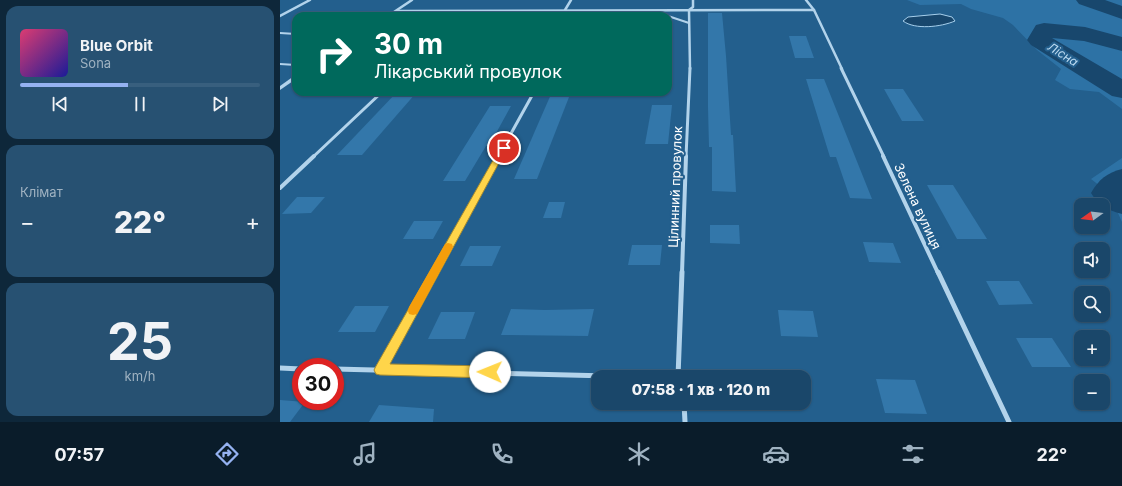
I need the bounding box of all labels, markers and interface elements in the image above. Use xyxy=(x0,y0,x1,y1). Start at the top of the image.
text: 30 m xyxy=(374,27,443,61)
icon: right xyxy=(308,28,360,80)
text: Blue Orbit xyxy=(80,36,153,55)
water label: Лісна xyxy=(1045,39,1081,69)
text: Sona xyxy=(80,55,111,71)
text: Лікарський провулок xyxy=(374,61,562,82)
icon: previous xyxy=(49,93,71,115)
icon: pause xyxy=(129,93,151,115)
icon: next xyxy=(209,93,231,115)
street label: Цілинний провулок xyxy=(665,126,685,248)
pin xyxy=(487,131,521,165)
icon: arrive xyxy=(493,137,515,159)
street label: Зелена вулиця xyxy=(891,160,945,252)
text: Клімат xyxy=(20,184,63,200)
north arrow xyxy=(1074,198,1110,234)
map controls xyxy=(1074,198,1110,410)
text: 22° xyxy=(114,204,166,240)
text: − xyxy=(20,209,35,235)
text: + xyxy=(245,209,260,235)
button: sound xyxy=(1074,242,1110,278)
button: search xyxy=(1074,286,1110,322)
text: 25 xyxy=(107,310,173,373)
button: + xyxy=(1074,330,1110,366)
position arrow xyxy=(469,351,511,393)
speed limit sign: 30 xyxy=(292,358,344,410)
text: km/h xyxy=(125,368,155,384)
button: − xyxy=(1074,374,1110,410)
text: 07:58 · 1 хв · 120 m xyxy=(632,380,770,399)
icon: directions xyxy=(213,440,241,468)
icon: music xyxy=(351,440,379,468)
icon: phone xyxy=(488,440,516,468)
icon: climate xyxy=(625,440,653,468)
icon: car xyxy=(762,440,790,468)
icon: filters xyxy=(899,440,927,468)
text: 07:57 xyxy=(55,444,104,465)
text: 22° xyxy=(1036,444,1067,465)

